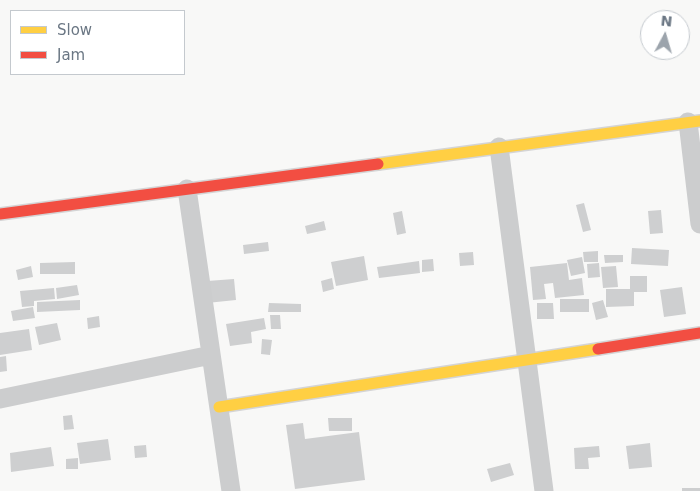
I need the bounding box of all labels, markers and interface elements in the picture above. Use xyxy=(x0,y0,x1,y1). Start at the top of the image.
legend xyxy=(10,10,185,75)
north arrow xyxy=(640,10,690,60)
text: N xyxy=(660,13,673,30)
text: Slow xyxy=(57,21,92,39)
text: Jam xyxy=(57,46,85,64)

